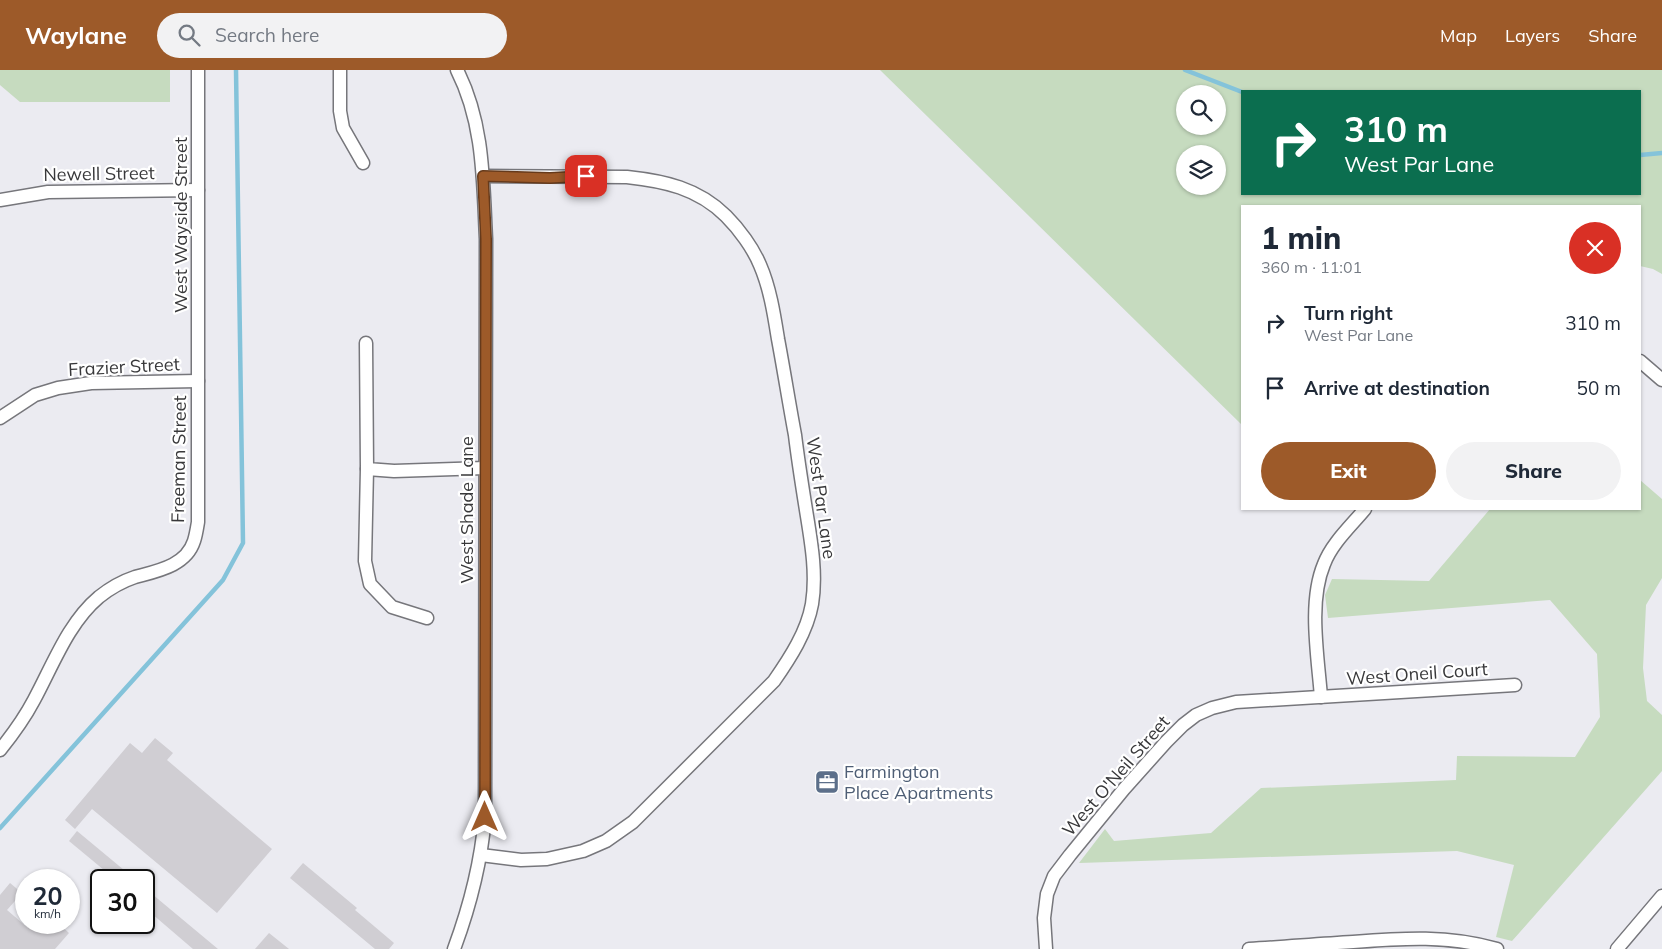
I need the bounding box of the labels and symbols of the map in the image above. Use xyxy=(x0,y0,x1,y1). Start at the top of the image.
street label: West Wayside Street xyxy=(169,137,192,313)
pin xyxy=(565,155,607,197)
street label: Newell Street xyxy=(43,161,155,186)
street label: Frazier Street xyxy=(68,352,180,381)
street label: Freeman Street xyxy=(166,395,191,523)
street label: West Par Lane xyxy=(802,435,841,560)
street label: West Shade Lane xyxy=(455,436,478,584)
street label: West Oneil Court xyxy=(1345,657,1488,690)
street label: West O'Neil Street xyxy=(1057,710,1174,841)
place label: Farmington Place Apartments xyxy=(844,760,994,804)
office icon: Farmington Place Apartments xyxy=(814,769,840,795)
position arrow xyxy=(458,790,510,842)
speed limit sign: 30 xyxy=(90,869,155,934)

